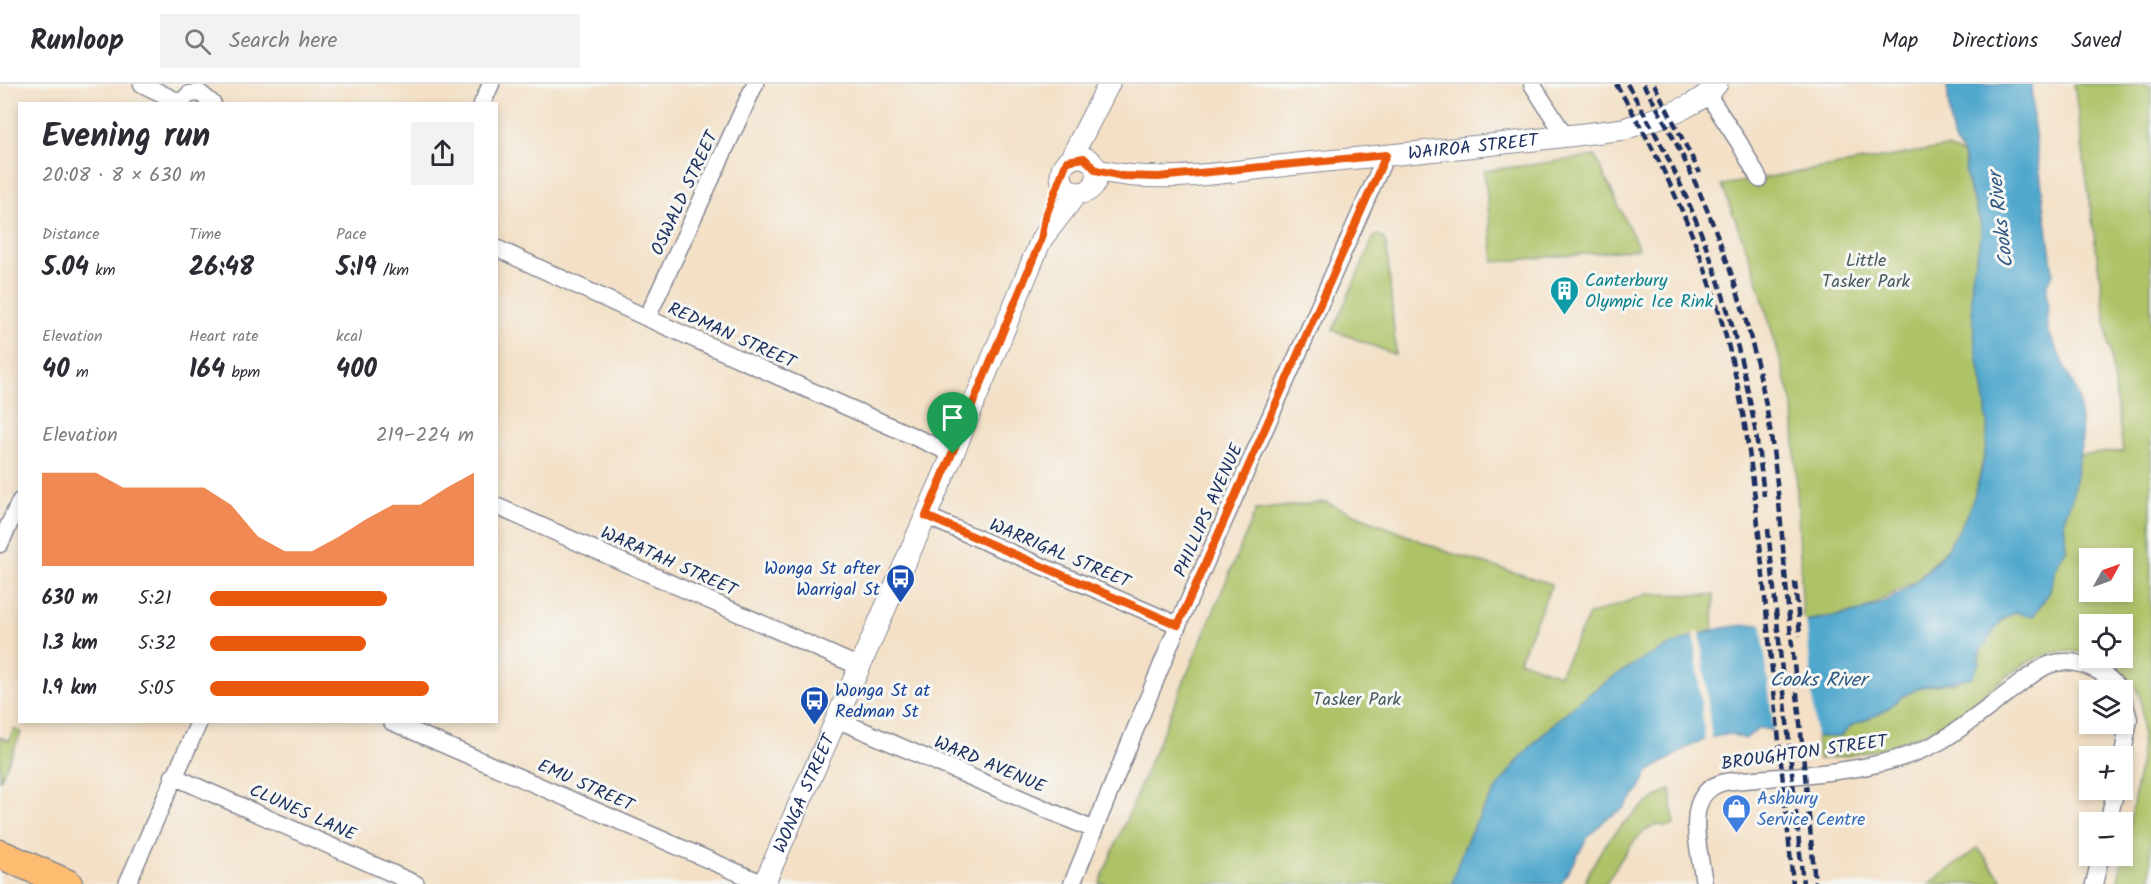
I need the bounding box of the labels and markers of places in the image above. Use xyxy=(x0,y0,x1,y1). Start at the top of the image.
place label: Canterbury Olympic Ice Rink xyxy=(1585,267,1714,317)
building icon: Canterbury Olympic Ice Rink xyxy=(1548,274,1580,316)
pin xyxy=(927,392,978,454)
place label: Wonga St after Warrigal St xyxy=(764,555,881,605)
bus stop icon: Wonga St after Warrigal St xyxy=(885,562,917,604)
place label: Wonga St at Redman St xyxy=(835,677,931,727)
bus stop icon: Wonga St at Redman St xyxy=(798,684,830,726)
place label: Ashbury Service Centre xyxy=(1757,785,1865,835)
shop icon: Ashbury Service Centre xyxy=(1720,792,1752,834)

